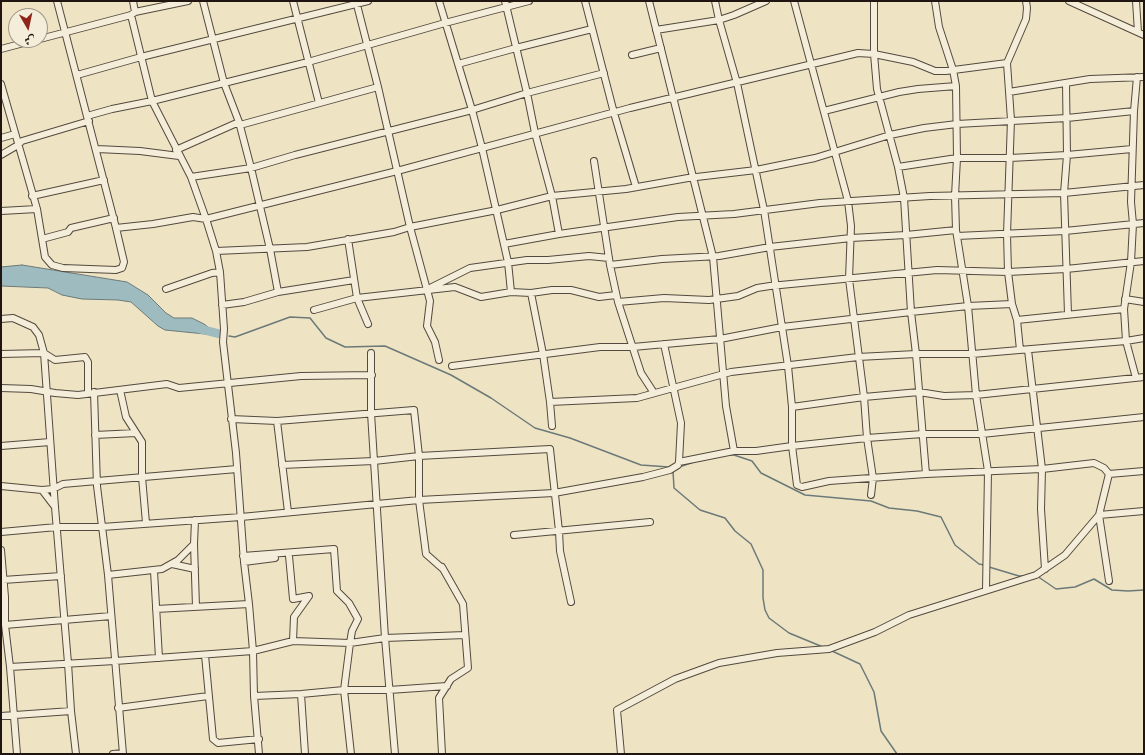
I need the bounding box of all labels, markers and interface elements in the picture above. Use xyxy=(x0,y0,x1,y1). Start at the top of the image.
north arrow xyxy=(8,8,48,48)
text: ش xyxy=(24,33,36,46)

